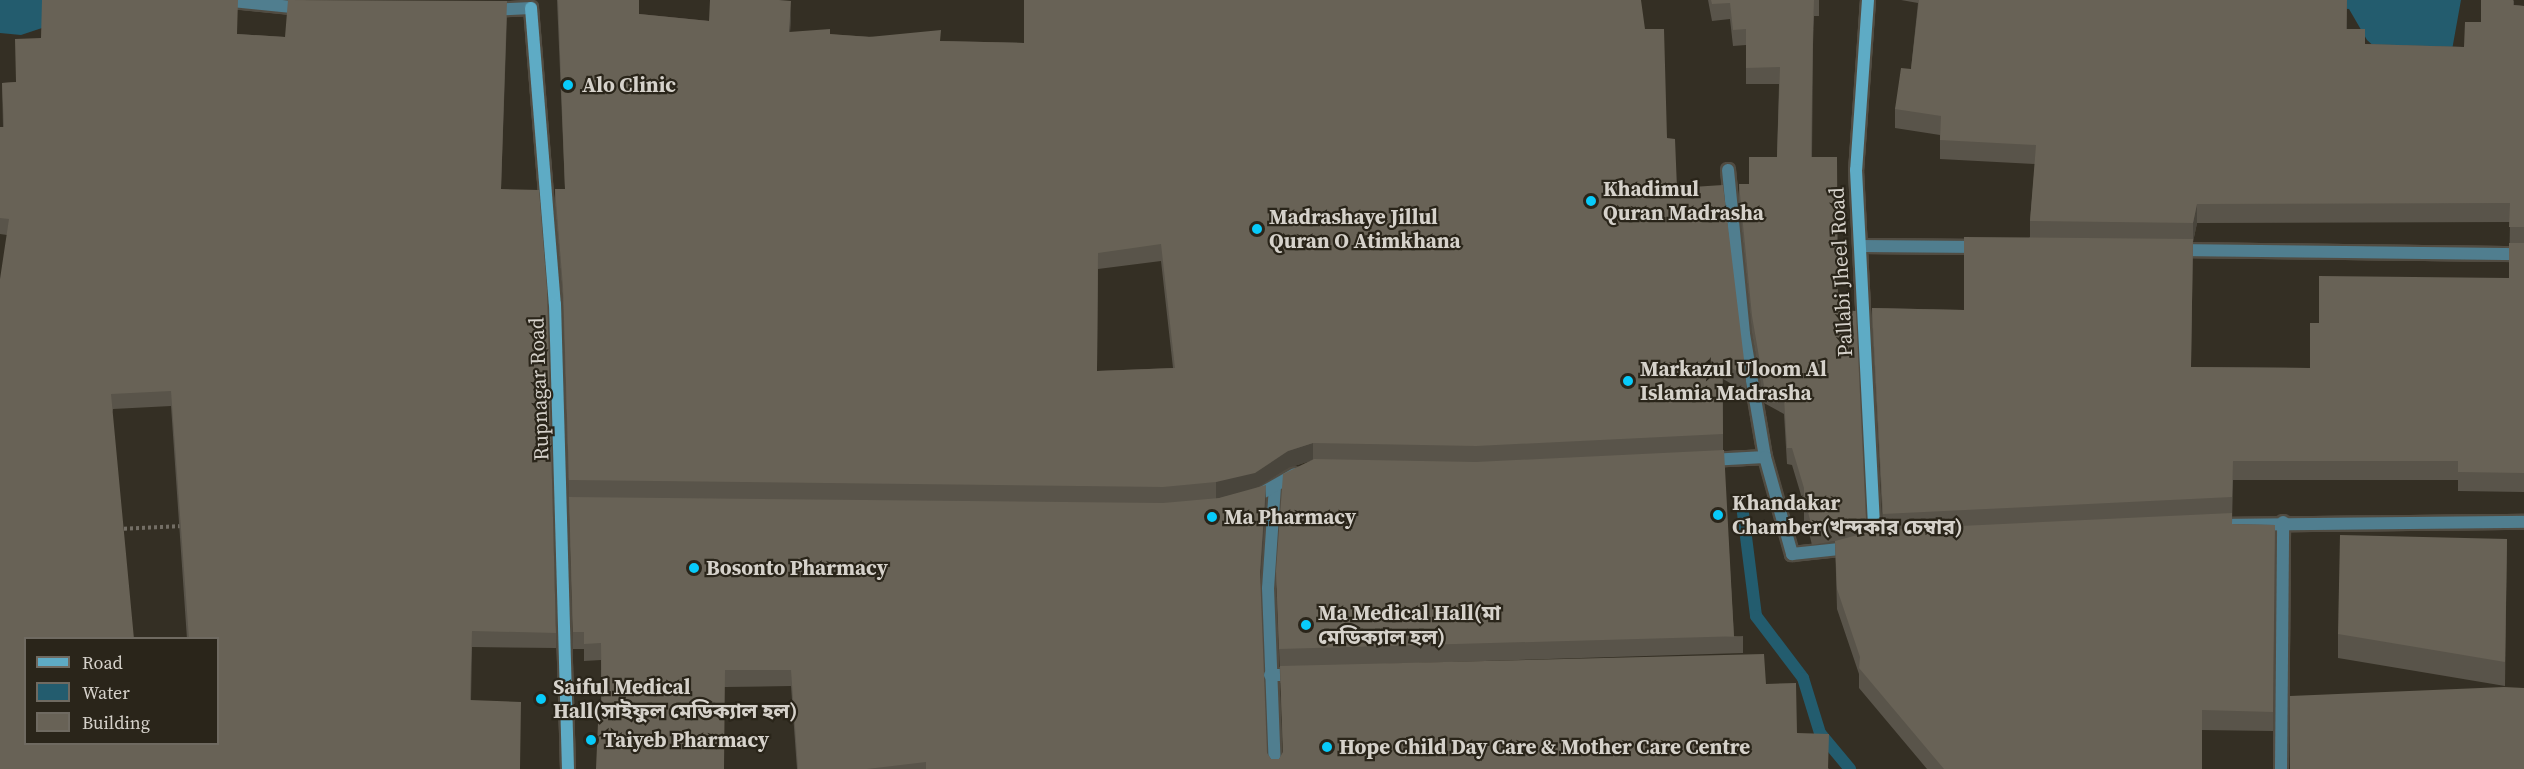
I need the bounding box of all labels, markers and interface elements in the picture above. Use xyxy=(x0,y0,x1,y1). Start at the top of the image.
place label: Alo Clinic xyxy=(582,72,676,98)
marker: Alo Clinic xyxy=(559,76,577,94)
place label: Khadimul Quran Madrasha xyxy=(1603,176,1764,226)
street label: Pallabi Jheel Road xyxy=(1824,187,1858,357)
marker: Khadimul Quran Madrasha xyxy=(1584,194,1598,208)
place label: Madrashaye Jillul Quran O Atimkhana xyxy=(1269,204,1461,254)
marker: Madrashaye Jillul Quran O Atimkhana xyxy=(1250,222,1264,236)
street label: Rupnagar Road xyxy=(524,317,554,461)
place label: Markazul Uloom Al Islamia Madrasha xyxy=(1640,356,1827,406)
marker: Markazul Uloom Al Islamia Madrasha xyxy=(1621,374,1635,388)
place label: Khandakar Chamber(খন্দকার চেম্বার) xyxy=(1732,490,1963,540)
place label: Ma Pharmacy xyxy=(1224,504,1356,530)
marker: Khandakar Chamber(খন্দকার চেম্বার) xyxy=(1709,506,1727,524)
marker: Ma Pharmacy xyxy=(1205,510,1219,524)
place label: Bosonto Pharmacy xyxy=(706,555,888,581)
marker: Bosonto Pharmacy xyxy=(687,561,701,575)
place label: Ma Medical Hall(মা মেডিক্যাল হল) xyxy=(1318,600,1501,650)
marker: Ma Medical Hall(মা মেডিক্যাল হল) xyxy=(1299,618,1313,632)
legend xyxy=(24,637,219,745)
text: Road xyxy=(82,650,123,675)
place label: Saiful Medical Hall(সাইফুল মেডিক্যাল হল) xyxy=(553,674,797,724)
text: Water xyxy=(82,680,130,705)
marker: Saiful Medical Hall(সাইফুল মেডিক্যাল হল) xyxy=(534,692,548,706)
text: Building xyxy=(82,710,150,735)
place label: Taiyeb Pharmacy xyxy=(603,727,769,753)
marker: Taiyeb Pharmacy xyxy=(584,733,598,747)
place label: Hope Child Day Care & Mother Care Centre xyxy=(1339,734,1750,760)
marker: Hope Child Day Care & Mother Care Centre xyxy=(1320,740,1334,754)

